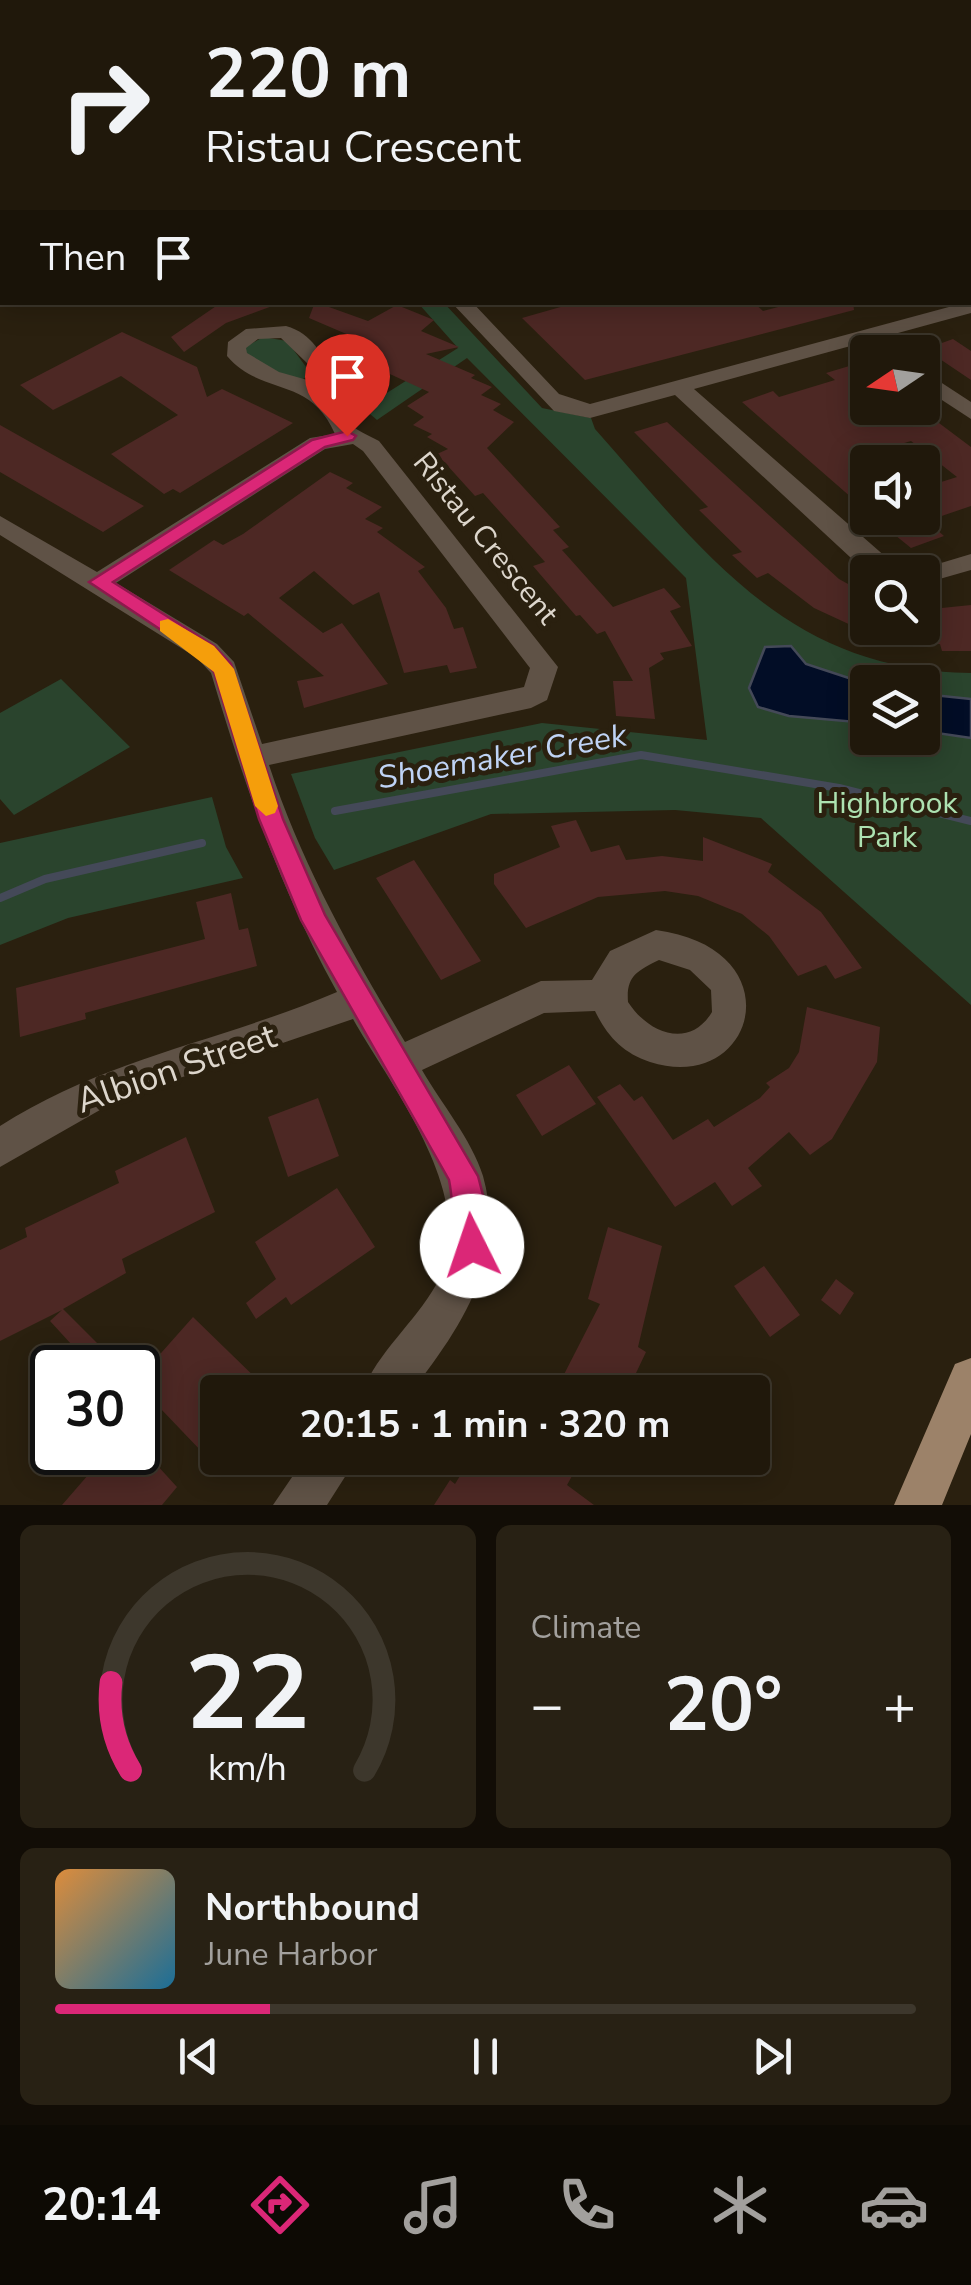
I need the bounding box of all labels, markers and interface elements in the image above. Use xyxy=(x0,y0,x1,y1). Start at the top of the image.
text: 220 m xyxy=(205,26,411,122)
icon: right xyxy=(40,40,170,170)
text: Ristau Crescent xyxy=(205,117,521,178)
icon: arrive xyxy=(146,230,201,285)
text: Then xyxy=(40,232,126,283)
pin xyxy=(305,334,390,437)
north arrow xyxy=(850,335,940,425)
map controls xyxy=(850,335,940,755)
icon: arrive xyxy=(320,349,375,404)
street label: Ristau Crescent xyxy=(403,444,568,633)
button: sound xyxy=(850,445,940,535)
button: search xyxy=(850,555,940,645)
button: layers xyxy=(850,665,940,755)
water label: Shoemaker Creek xyxy=(374,713,631,800)
park label: Highbrook Park xyxy=(817,783,958,858)
street label: Albion Street xyxy=(70,1012,283,1125)
position arrow xyxy=(420,1194,524,1298)
speed limit sign: 30 xyxy=(30,1345,160,1475)
text: 20:15 · 1 min · 320 m xyxy=(300,1399,670,1450)
text: Climate xyxy=(531,1606,641,1649)
text: 22 xyxy=(185,1623,310,1765)
text: 20° xyxy=(664,1654,782,1756)
text: − xyxy=(531,1668,564,1743)
text: + xyxy=(883,1668,916,1743)
text: km/h xyxy=(208,1744,287,1793)
text: Northbound xyxy=(205,1882,420,1933)
text: June Harbor xyxy=(205,1933,377,1976)
icon: previous xyxy=(171,2029,226,2084)
icon: pause xyxy=(458,2029,513,2084)
icon: next xyxy=(745,2029,800,2084)
icon: directions xyxy=(245,2170,315,2240)
icon: music xyxy=(398,2170,468,2240)
icon: phone xyxy=(552,2170,622,2240)
icon: climate xyxy=(705,2170,775,2240)
icon: car xyxy=(859,2170,929,2240)
text: 20:14 xyxy=(42,2175,161,2236)

